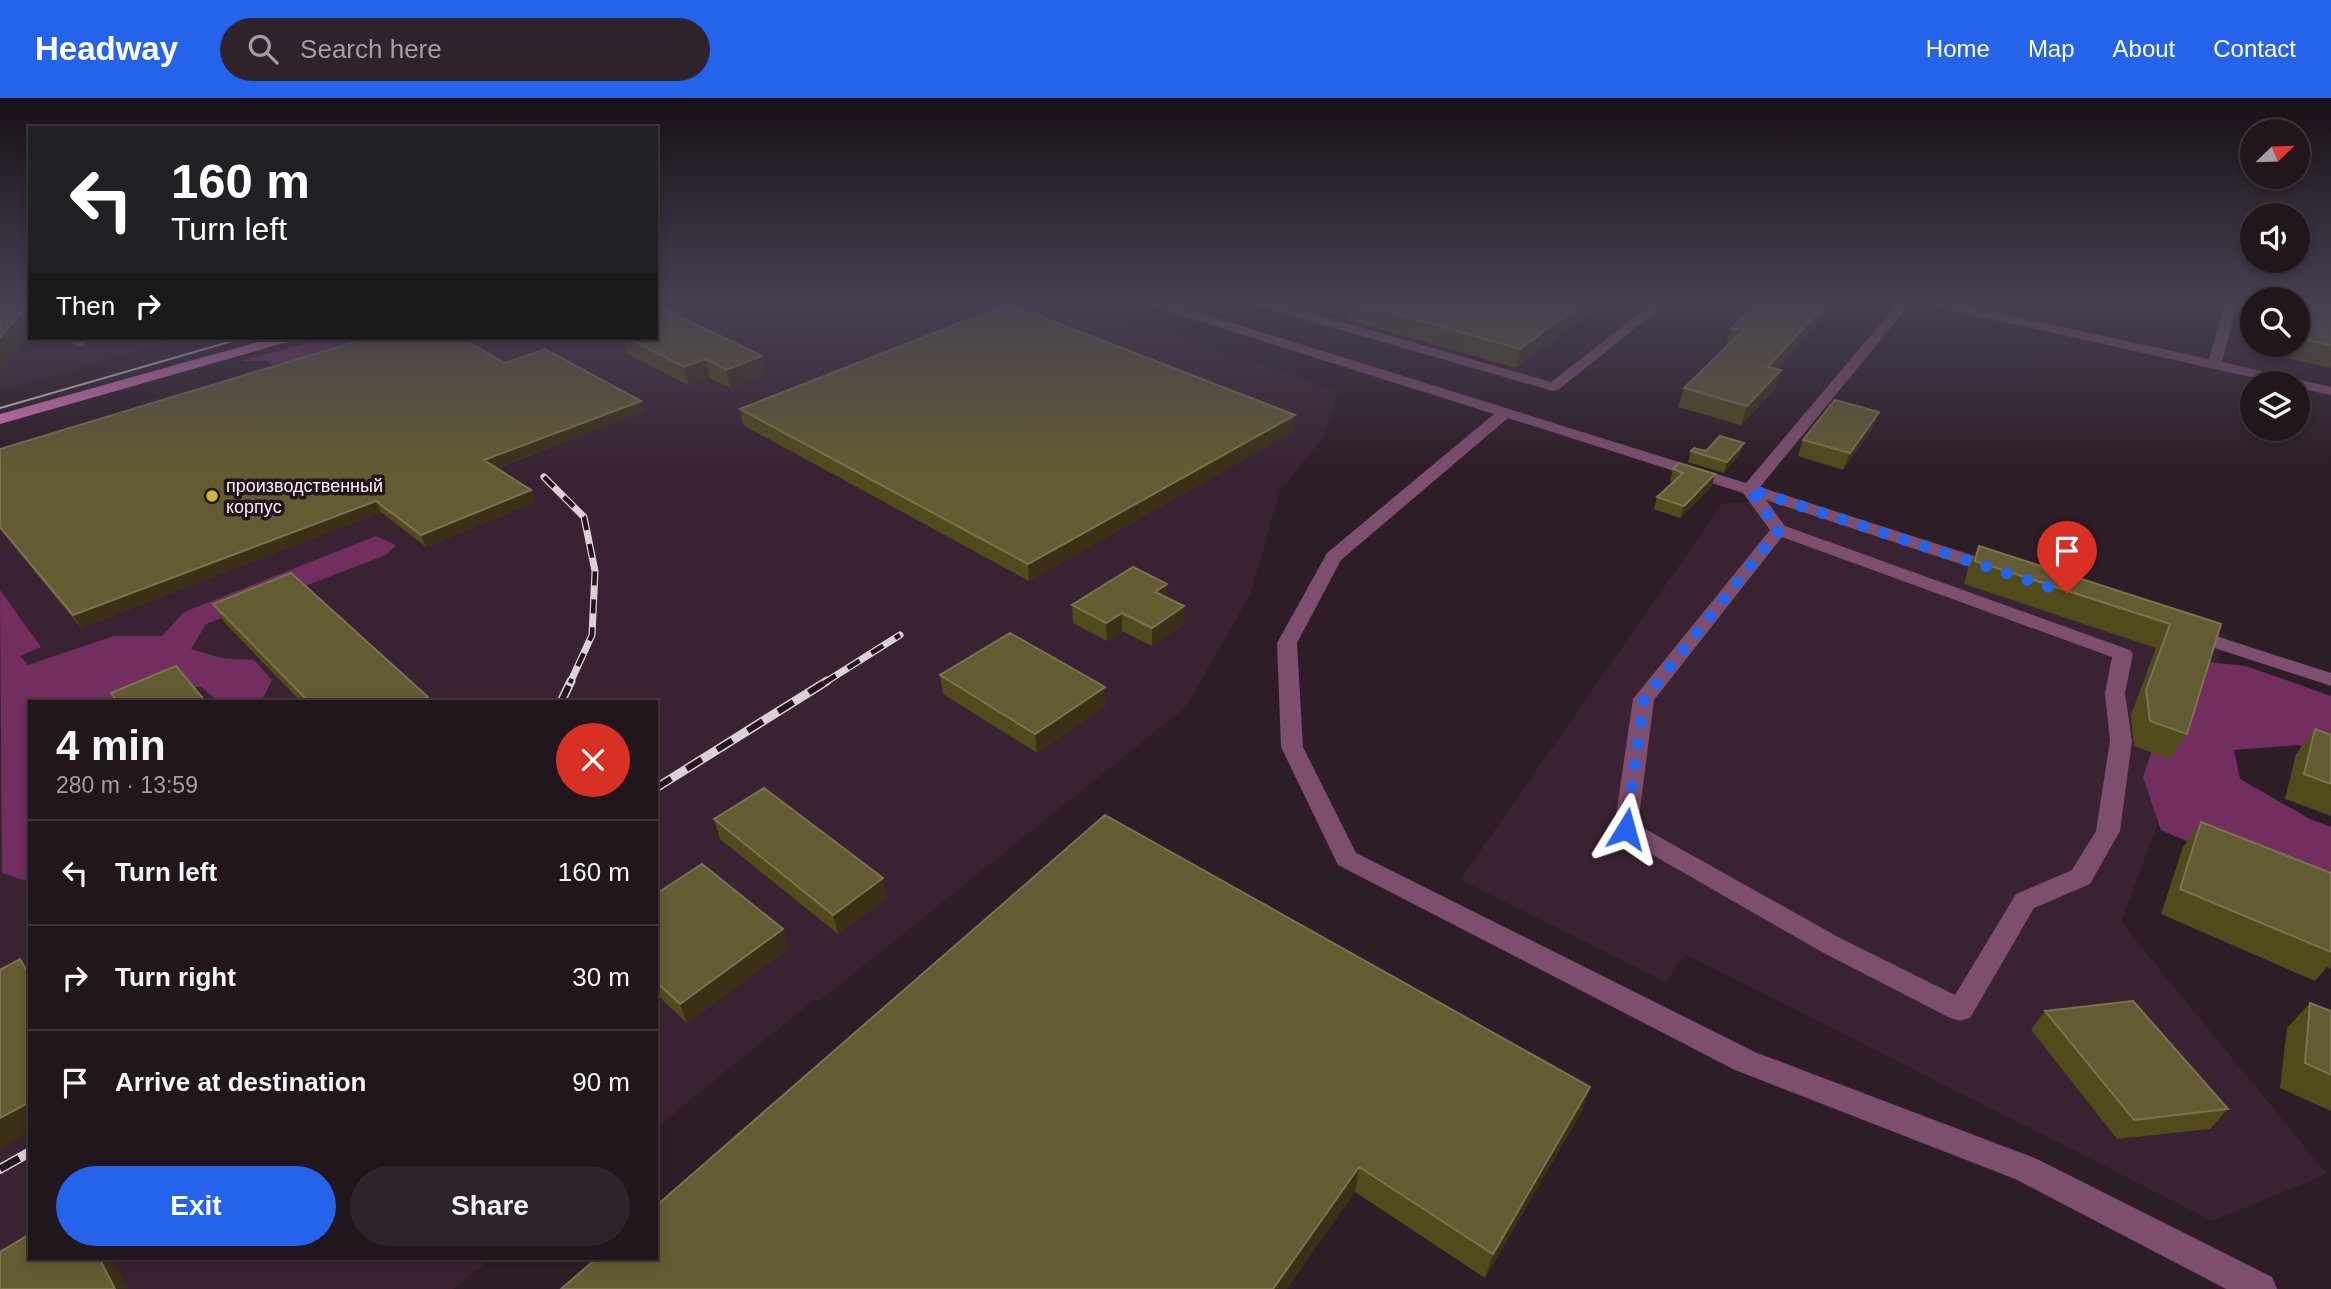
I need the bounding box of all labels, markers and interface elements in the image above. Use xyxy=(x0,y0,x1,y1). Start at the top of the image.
search box xyxy=(220,18,710,81)
text: Headway xyxy=(35,30,178,67)
icon: search xyxy=(244,30,282,68)
text: Search here xyxy=(300,34,442,64)
text: Home xyxy=(1926,35,1990,62)
text: Map xyxy=(2028,35,2075,62)
text: About xyxy=(2113,35,2175,62)
text: Contact xyxy=(2213,35,2296,62)
north arrow xyxy=(2240,119,2310,189)
map controls xyxy=(2240,119,2310,441)
icon: left xyxy=(56,154,147,245)
text: 160 m xyxy=(171,154,310,208)
button: sound xyxy=(2240,203,2310,273)
text: Turn left xyxy=(171,211,287,247)
icon: right xyxy=(129,287,167,325)
button: search xyxy=(2240,287,2310,357)
text: Then xyxy=(56,291,115,321)
button: layers xyxy=(2240,371,2310,441)
place label: производственный корпус xyxy=(226,476,383,517)
marker: производственный корпус xyxy=(204,488,220,504)
pin xyxy=(2037,521,2097,593)
icon: arrive xyxy=(2048,532,2086,570)
text: 4 min xyxy=(56,722,166,769)
button: close xyxy=(556,723,630,797)
text: 280 m · 13:59 xyxy=(56,772,198,798)
position arrow xyxy=(1589,792,1663,866)
icon: left xyxy=(56,854,94,892)
text: Turn left xyxy=(115,857,217,887)
text: 160 m xyxy=(558,857,630,887)
icon: right xyxy=(56,959,94,997)
text: Turn right xyxy=(115,962,236,992)
text: 30 m xyxy=(572,962,630,992)
icon: arrive xyxy=(56,1064,94,1102)
text: Arrive at destination xyxy=(115,1067,366,1097)
text: 90 m xyxy=(572,1067,630,1097)
button: Exit xyxy=(56,1166,336,1246)
button: Share xyxy=(350,1166,630,1246)

